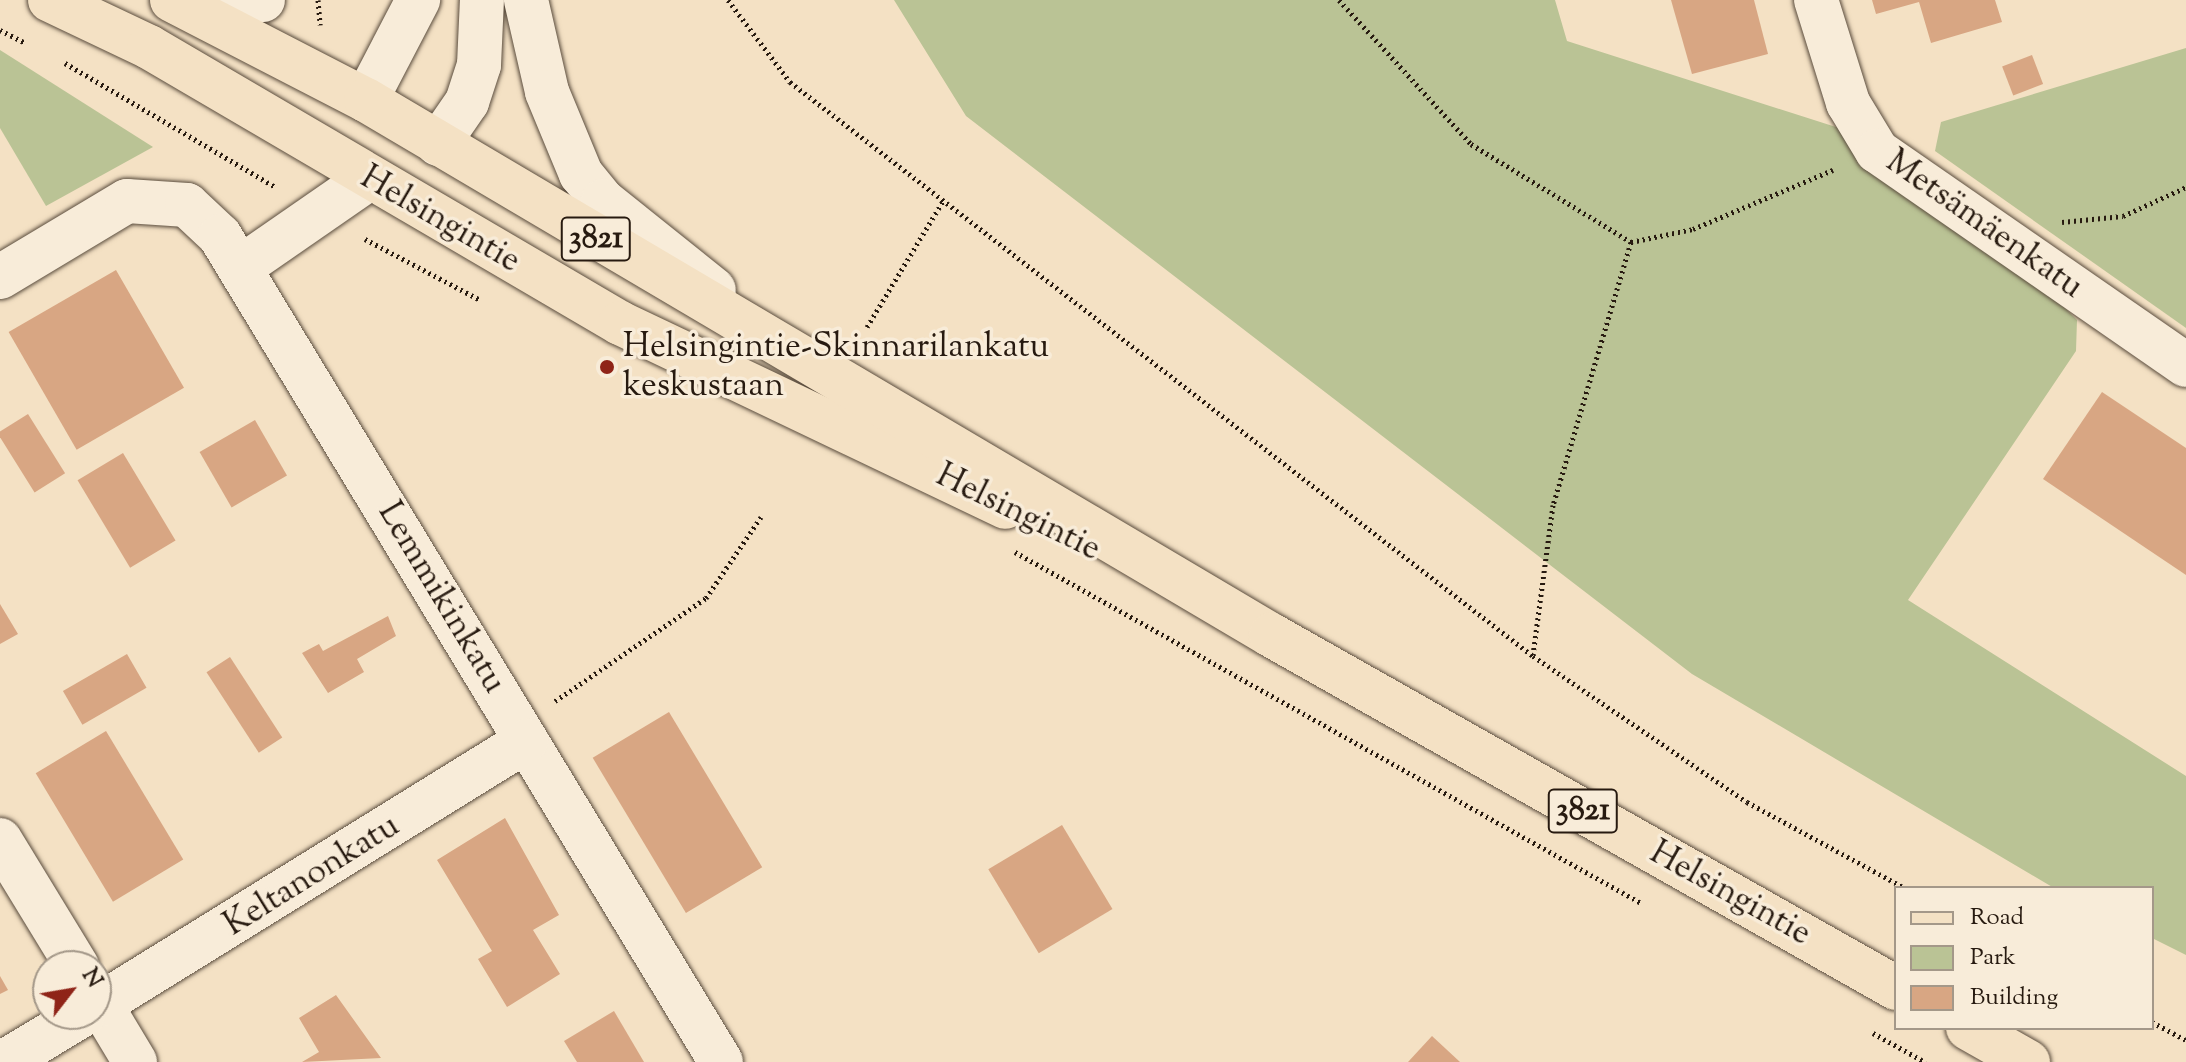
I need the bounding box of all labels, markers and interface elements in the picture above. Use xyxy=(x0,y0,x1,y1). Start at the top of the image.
street label: Metsämäenkatu xyxy=(1878,142,2090,308)
street label: Helsingintie xyxy=(353,158,527,282)
road number: 3821 xyxy=(560,211,632,267)
place label: Helsingintie-Skinnarilankatu keskustaan xyxy=(623,327,1049,406)
marker: Helsingintie-Skinnarilankatu keskustaan xyxy=(598,358,616,376)
street label: Helsingintie xyxy=(929,456,1107,570)
street label: Lemmikinkatu xyxy=(368,495,514,701)
road number: 3821 xyxy=(1547,783,1619,839)
street label: Keltanonkatu xyxy=(217,806,407,946)
street label: Helsingintie xyxy=(1642,833,1818,955)
legend xyxy=(1894,886,2154,1030)
text: Road xyxy=(1970,901,2024,935)
text: Park xyxy=(1970,941,2016,975)
north arrow xyxy=(32,950,112,1030)
text: N xyxy=(73,963,109,994)
text: Building xyxy=(1970,981,2058,1015)

